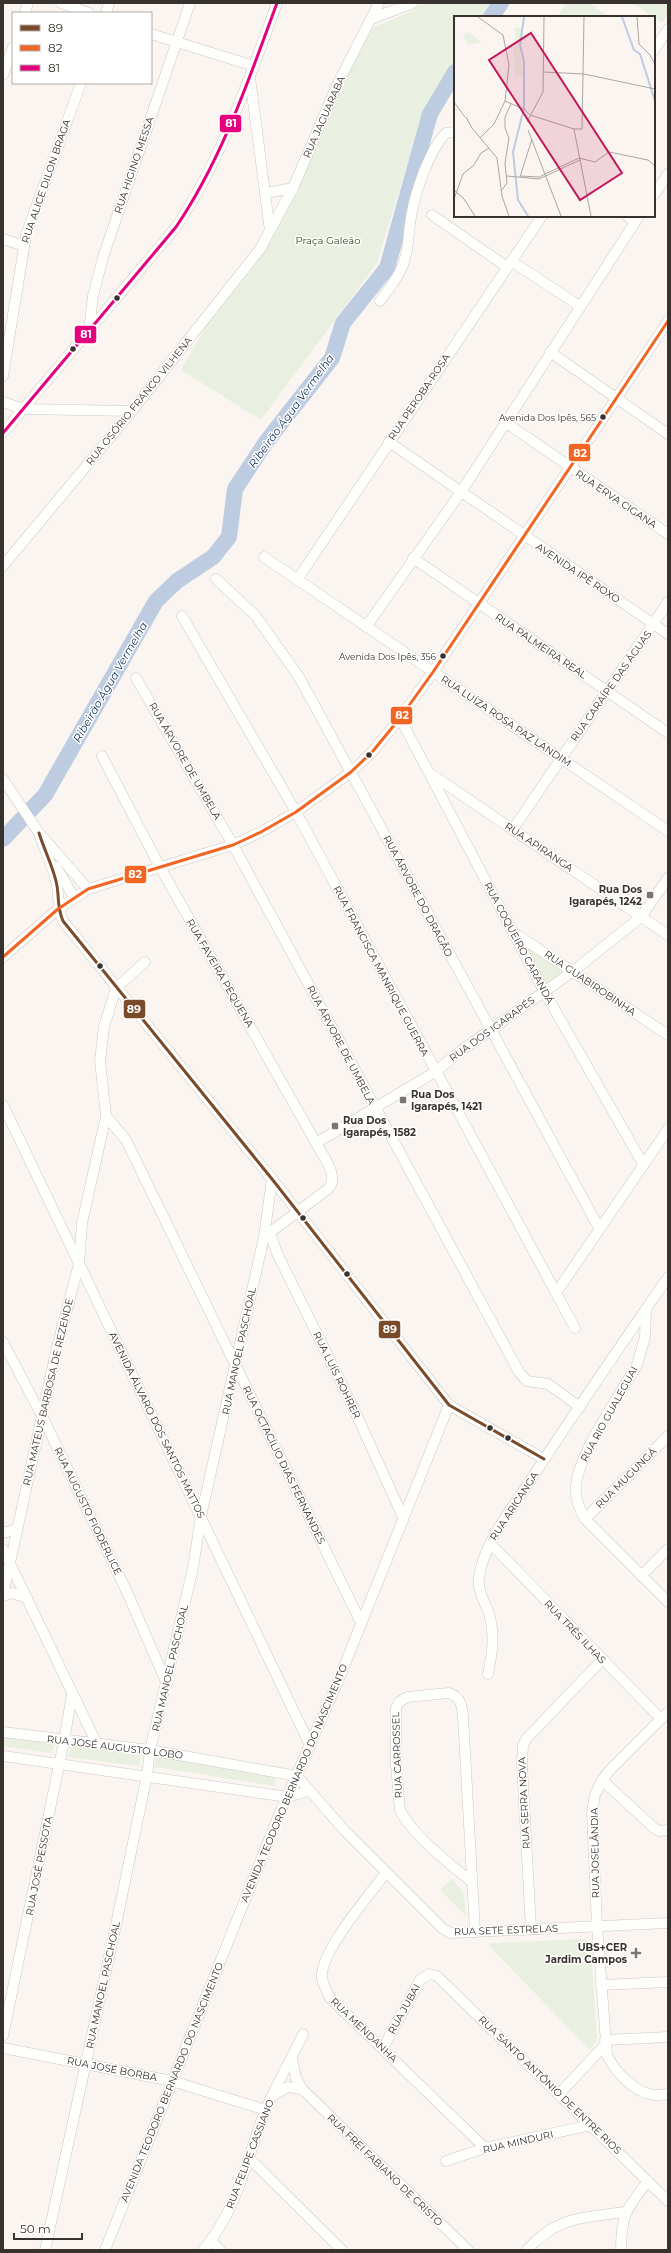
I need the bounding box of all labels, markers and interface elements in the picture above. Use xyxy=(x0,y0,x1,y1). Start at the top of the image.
legend xyxy=(12,12,152,84)
inset map xyxy=(454,16,655,217)
text: 89 xyxy=(48,20,63,35)
text: 82 xyxy=(48,40,63,55)
text: 81 xyxy=(48,60,60,75)
street label: RUA JAGUARABA xyxy=(300,73,348,160)
street label: RUA HIGINO MESSA xyxy=(111,114,157,215)
line badge: 81 xyxy=(219,114,242,133)
text: 81 xyxy=(225,116,237,130)
street label: RUA ALICE DILON BRAGA xyxy=(19,117,74,245)
park label: Praça Galeão xyxy=(296,234,361,247)
unlabelled marker xyxy=(112,293,122,303)
line badge: 81 xyxy=(74,325,97,344)
text: 81 xyxy=(80,327,92,341)
street label: RUA OSÓRIO FRANCO VILHENA xyxy=(83,334,195,468)
unlabelled marker xyxy=(68,344,78,354)
street label: RUA PEROBA-ROSA xyxy=(385,351,453,443)
water label: Ribeirão Água Vermelha xyxy=(245,352,337,470)
place label: Avenida Dos Ipês, 565 xyxy=(499,412,596,423)
marker: Avenida Dos Ipês, 565 xyxy=(598,412,608,422)
line badge: 82 xyxy=(568,443,591,462)
text: 82 xyxy=(573,446,587,460)
street label: RUA ERVA CIGANA xyxy=(573,467,660,532)
street label: AVENIDA IPÊ ROXO xyxy=(533,540,623,606)
street label: RUA PALMEIRA REAL xyxy=(493,610,589,682)
water label: Ribeirão Água Vermelha xyxy=(70,619,150,745)
street label: RUA CARAÍPE DAS ÁGUAS xyxy=(568,628,654,744)
place label: Avenida Dos Ipês, 356 xyxy=(339,651,437,662)
marker: Avenida Dos Ipês, 356 xyxy=(438,651,448,661)
street label: RUA LUÍZA ROSA PAZ LANDIM xyxy=(438,672,574,770)
street label: RUA ÁRVORE DE UMBELA xyxy=(146,700,224,823)
line badge: 82 xyxy=(390,706,413,725)
text: 82 xyxy=(395,708,409,722)
unlabelled marker xyxy=(364,750,374,760)
street label: RUA APIRANGA xyxy=(502,819,576,875)
street label: RUA ÁRVORE DO DRAGÃO xyxy=(380,833,456,959)
line badge: 82 xyxy=(124,865,147,884)
text: 82 xyxy=(128,867,142,881)
street label: RUA COQUEIRO CARANDÁ xyxy=(481,880,557,1007)
street label: RUA FRANCISCA MANRIQUE GUERRA xyxy=(330,883,432,1059)
place label: Rua Dos Igarapés, 1242 xyxy=(569,883,643,908)
marker: Rua Dos Igarapés, 1242 xyxy=(645,890,655,900)
street label: RUA FAVEIRA PEQUENA xyxy=(184,916,257,1030)
street label: RUA GUABIROBINHA xyxy=(542,948,639,1019)
unlabelled marker xyxy=(95,961,105,971)
street label: RUA ÁRVORE DE UMBELA xyxy=(304,983,378,1108)
street label: RUA DOS IGARAPÉS xyxy=(447,994,537,1064)
line badge: 89 xyxy=(123,999,146,1019)
text: 89 xyxy=(127,1002,141,1016)
place label: Rua Dos Igarapés, 1421 xyxy=(411,1088,482,1113)
marker: Rua Dos Igarapés, 1421 xyxy=(398,1095,408,1105)
place label: Rua Dos Igarapés, 1582 xyxy=(343,1114,416,1139)
marker: Rua Dos Igarapés, 1582 xyxy=(330,1121,340,1131)
unlabelled marker xyxy=(298,1213,308,1223)
unlabelled marker xyxy=(342,1269,352,1279)
street label: RUA MANOEL PASCHOAL xyxy=(219,1286,259,1416)
street label: RUA MATEUS BARBOSA DE REZENDE xyxy=(20,1297,76,1487)
line badge: 89 xyxy=(378,1320,401,1339)
text: 89 xyxy=(383,1322,397,1336)
street label: RUA LUÍS ROHRER xyxy=(310,1329,364,1421)
street label: AVENIDA ÁLVARO DOS SANTOS MATTOS xyxy=(106,1330,208,1520)
street label: RUA RIO GUALEGUAI xyxy=(577,1364,641,1464)
street label: RUA OCTACÍLIO DIAS FERNANDES xyxy=(240,1384,328,1546)
unlabelled marker xyxy=(485,1423,495,1433)
unlabelled marker xyxy=(503,1433,513,1443)
street label: RUA MUGUNGÁ xyxy=(593,1444,660,1511)
street label: RUA AUGUSTO FIODERLICE xyxy=(51,1445,125,1577)
street label: RUA ARICANGA xyxy=(487,1469,542,1543)
street label: RUA TRÊS ILHAS xyxy=(541,1597,609,1667)
street label: RUA MANOEL PASCHOAL xyxy=(149,1603,191,1733)
street label: AVENIDA TEODORO BERNARDO DO NASCIMENTO xyxy=(238,1662,350,1904)
street label: RUA CARROSSEL xyxy=(389,1711,405,1799)
street label: RUA JOSÉ AUGUSTO LOBO xyxy=(46,1732,184,1762)
street label: RUA SERRA NOVA xyxy=(515,1756,533,1849)
street label: RUA JOSELÂNDIA xyxy=(588,1807,602,1898)
street label: RUA JOSÉ PESSOTA xyxy=(23,1815,55,1917)
street label: RUA MANOEL PASCHOAL xyxy=(83,1920,123,2050)
street label: RUA SETE ESTRELAS xyxy=(454,1922,558,1938)
place label: UBS+CER Jardim Campos xyxy=(544,1941,628,1966)
marker: UBS+CER Jardim Campos xyxy=(630,1947,642,1959)
street label: AVENIDA TEODORO BERNARDO DO NASCIMENTO xyxy=(118,1960,226,2204)
street label: RUA JUBAI xyxy=(385,1982,423,2036)
street label: RUA MENDANHA xyxy=(328,1995,401,2066)
street label: RUA SANTO ANTÔNIO DE ENTRE RIOS xyxy=(476,2013,624,2157)
street label: RUA JOSÉ BORBA xyxy=(66,2054,159,2084)
street label: RUA FELIPE CASSIANO xyxy=(223,2097,277,2211)
street label: RUA FREI FABIANO DE CRISTO xyxy=(324,2111,446,2229)
street label: RUA MINDURI xyxy=(481,2128,555,2156)
scale bar xyxy=(14,2215,82,2241)
text: 50 m xyxy=(20,2221,51,2236)

